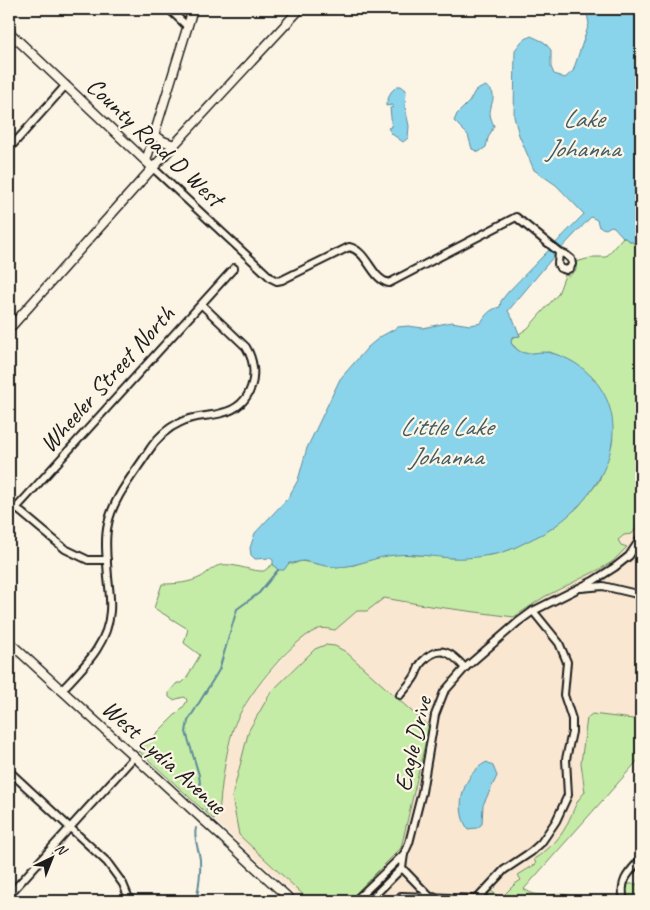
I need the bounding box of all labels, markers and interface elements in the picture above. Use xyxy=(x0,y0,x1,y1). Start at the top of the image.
street label: County Road D West xyxy=(80,70,233,216)
water label: Lake Johanna xyxy=(544,102,623,165)
street label: Wheeler Street North xyxy=(33,298,182,459)
water label: Little Lake Johanna xyxy=(400,410,497,473)
street label: Eagle Drive xyxy=(387,692,440,794)
street label: West Lydia Avenue xyxy=(95,693,234,823)
north arrow xyxy=(28,832,78,882)
text: N xyxy=(52,840,71,860)

